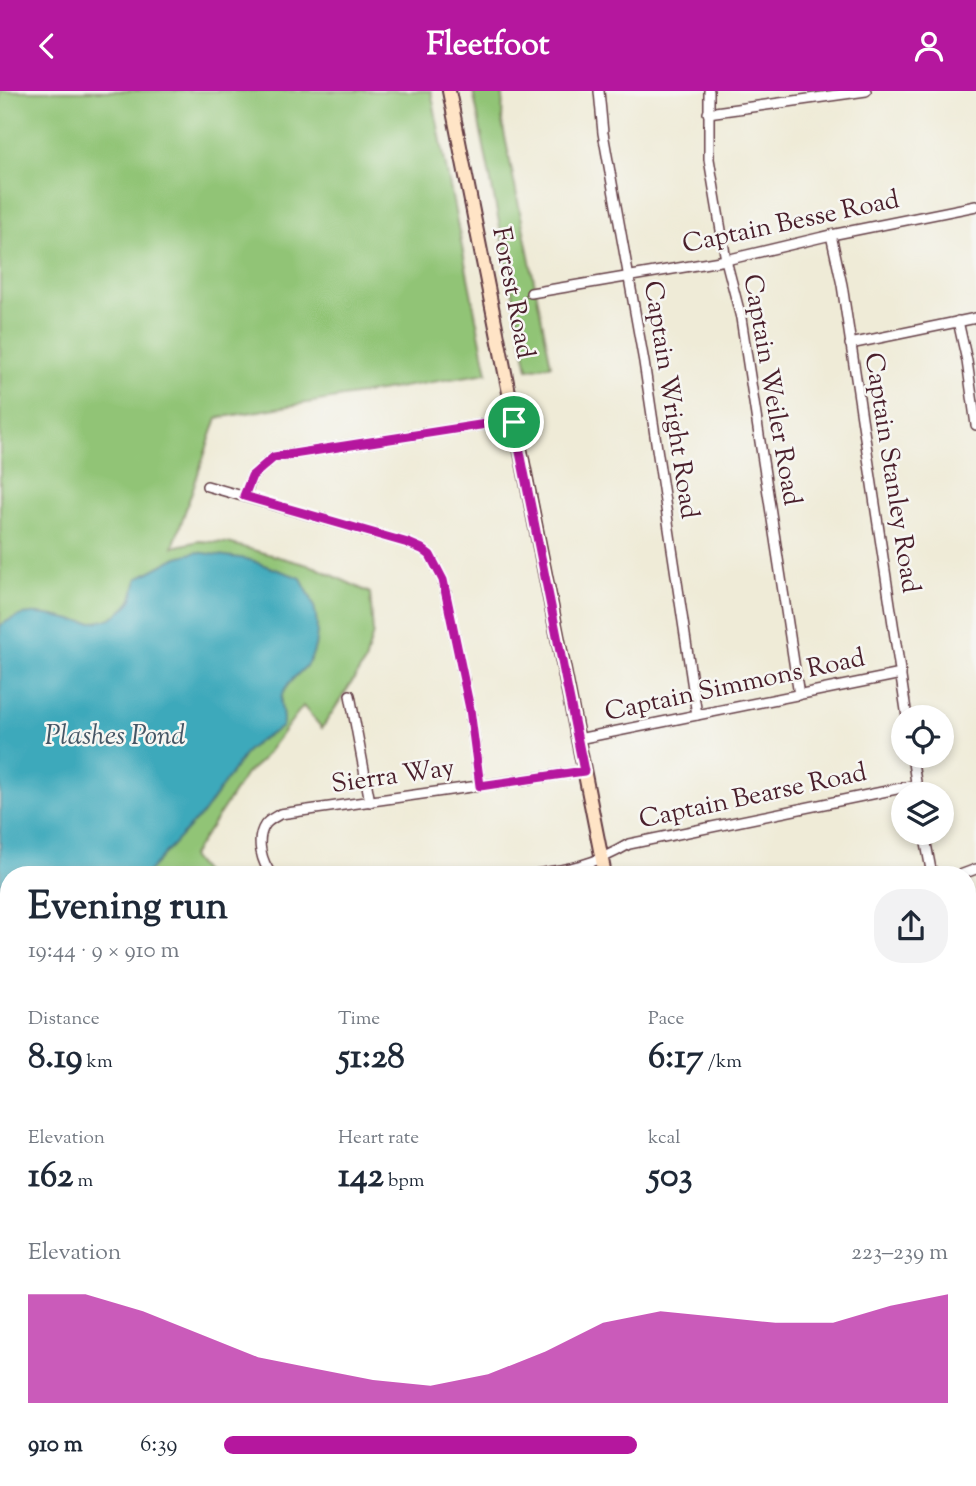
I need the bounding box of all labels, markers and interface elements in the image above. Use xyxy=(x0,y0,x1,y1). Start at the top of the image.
text: Fleetfoot xyxy=(426,23,550,69)
icon: back xyxy=(28,27,66,65)
icon: person xyxy=(910,27,948,65)
street label: Captain Besse Road xyxy=(679,182,903,264)
street label: Forest Road xyxy=(481,224,543,362)
street label: Captain Weiler Road xyxy=(732,271,810,509)
street label: Captain Wright Road xyxy=(633,278,707,522)
street label: Captain Stanley Road xyxy=(854,350,928,596)
pin xyxy=(484,392,544,452)
icon: arrive xyxy=(495,403,533,441)
street label: Captain Simmons Road xyxy=(601,640,869,732)
map controls xyxy=(891,705,954,845)
button: locate xyxy=(891,705,954,768)
water label: Plashes Pond xyxy=(45,717,185,757)
street label: Sierra Way xyxy=(329,750,457,804)
street label: Captain Bearse Road xyxy=(636,755,871,839)
button: layers xyxy=(891,782,954,845)
text: Evening run xyxy=(28,882,228,936)
button: share xyxy=(874,889,948,963)
text: 19:44 · 9 × 910 m xyxy=(28,935,179,968)
text: Distance xyxy=(28,1006,100,1033)
text: Time xyxy=(338,1006,380,1033)
text: Pace xyxy=(648,1006,684,1033)
text: 8.19 xyxy=(28,1033,83,1084)
text: 51:28 xyxy=(338,1033,405,1084)
text: 6:17 xyxy=(648,1033,704,1084)
text: km xyxy=(83,1049,113,1076)
text: /km xyxy=(704,1049,742,1076)
text: Elevation xyxy=(28,1125,105,1152)
text: Heart rate xyxy=(338,1125,419,1152)
text: kcal xyxy=(648,1125,681,1152)
text: 162 xyxy=(28,1152,73,1203)
text: 142 xyxy=(338,1152,384,1203)
text: 503 xyxy=(648,1152,693,1203)
text: m xyxy=(73,1168,93,1195)
text: bpm xyxy=(384,1168,424,1195)
text: Elevation xyxy=(28,1237,121,1270)
text: 223–239 m xyxy=(851,1237,948,1270)
text: 910 m xyxy=(28,1429,83,1462)
text: 6:39 xyxy=(140,1429,177,1462)

